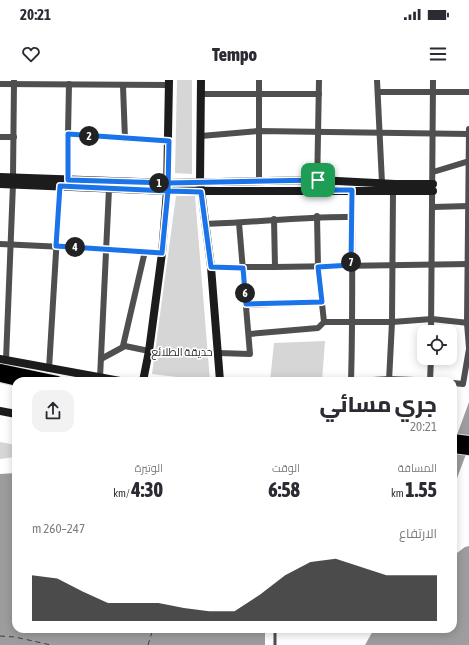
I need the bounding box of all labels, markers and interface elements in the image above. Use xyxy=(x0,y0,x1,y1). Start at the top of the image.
text: 20:21 xyxy=(20,6,51,23)
icon: heart xyxy=(20,43,42,65)
icon: menu xyxy=(427,43,449,65)
text: Tempo xyxy=(212,44,257,65)
pin: 2 xyxy=(79,126,99,146)
text: 2 xyxy=(86,130,92,142)
pin xyxy=(301,163,335,197)
icon: arrive xyxy=(307,169,329,191)
pin: 1 xyxy=(149,173,169,193)
text: 1 xyxy=(156,177,162,189)
pin: 4 xyxy=(65,237,85,257)
text: 4 xyxy=(72,241,78,253)
pin: 7 xyxy=(341,252,361,272)
text: 7 xyxy=(348,256,354,268)
pin: 6 xyxy=(235,283,255,303)
text: 6 xyxy=(242,287,248,299)
map controls xyxy=(417,325,457,365)
button: locate xyxy=(417,325,457,365)
park label: حديقة الطلائع xyxy=(151,346,213,360)
button: share xyxy=(32,390,74,432)
text: جري مسائي xyxy=(319,391,437,417)
text: 20:21 xyxy=(410,419,437,434)
text: الوتيرة xyxy=(135,462,163,474)
text: الوقت xyxy=(272,462,300,474)
text: المسافة xyxy=(398,462,437,474)
text: 4:30 xyxy=(131,478,163,501)
text: 6:58 xyxy=(268,478,300,501)
text: 1.55 xyxy=(405,478,437,501)
text: /km xyxy=(113,487,131,499)
text: km xyxy=(391,487,405,499)
text: 247–260 m xyxy=(32,521,85,536)
text: الارتفاع xyxy=(399,526,437,541)

